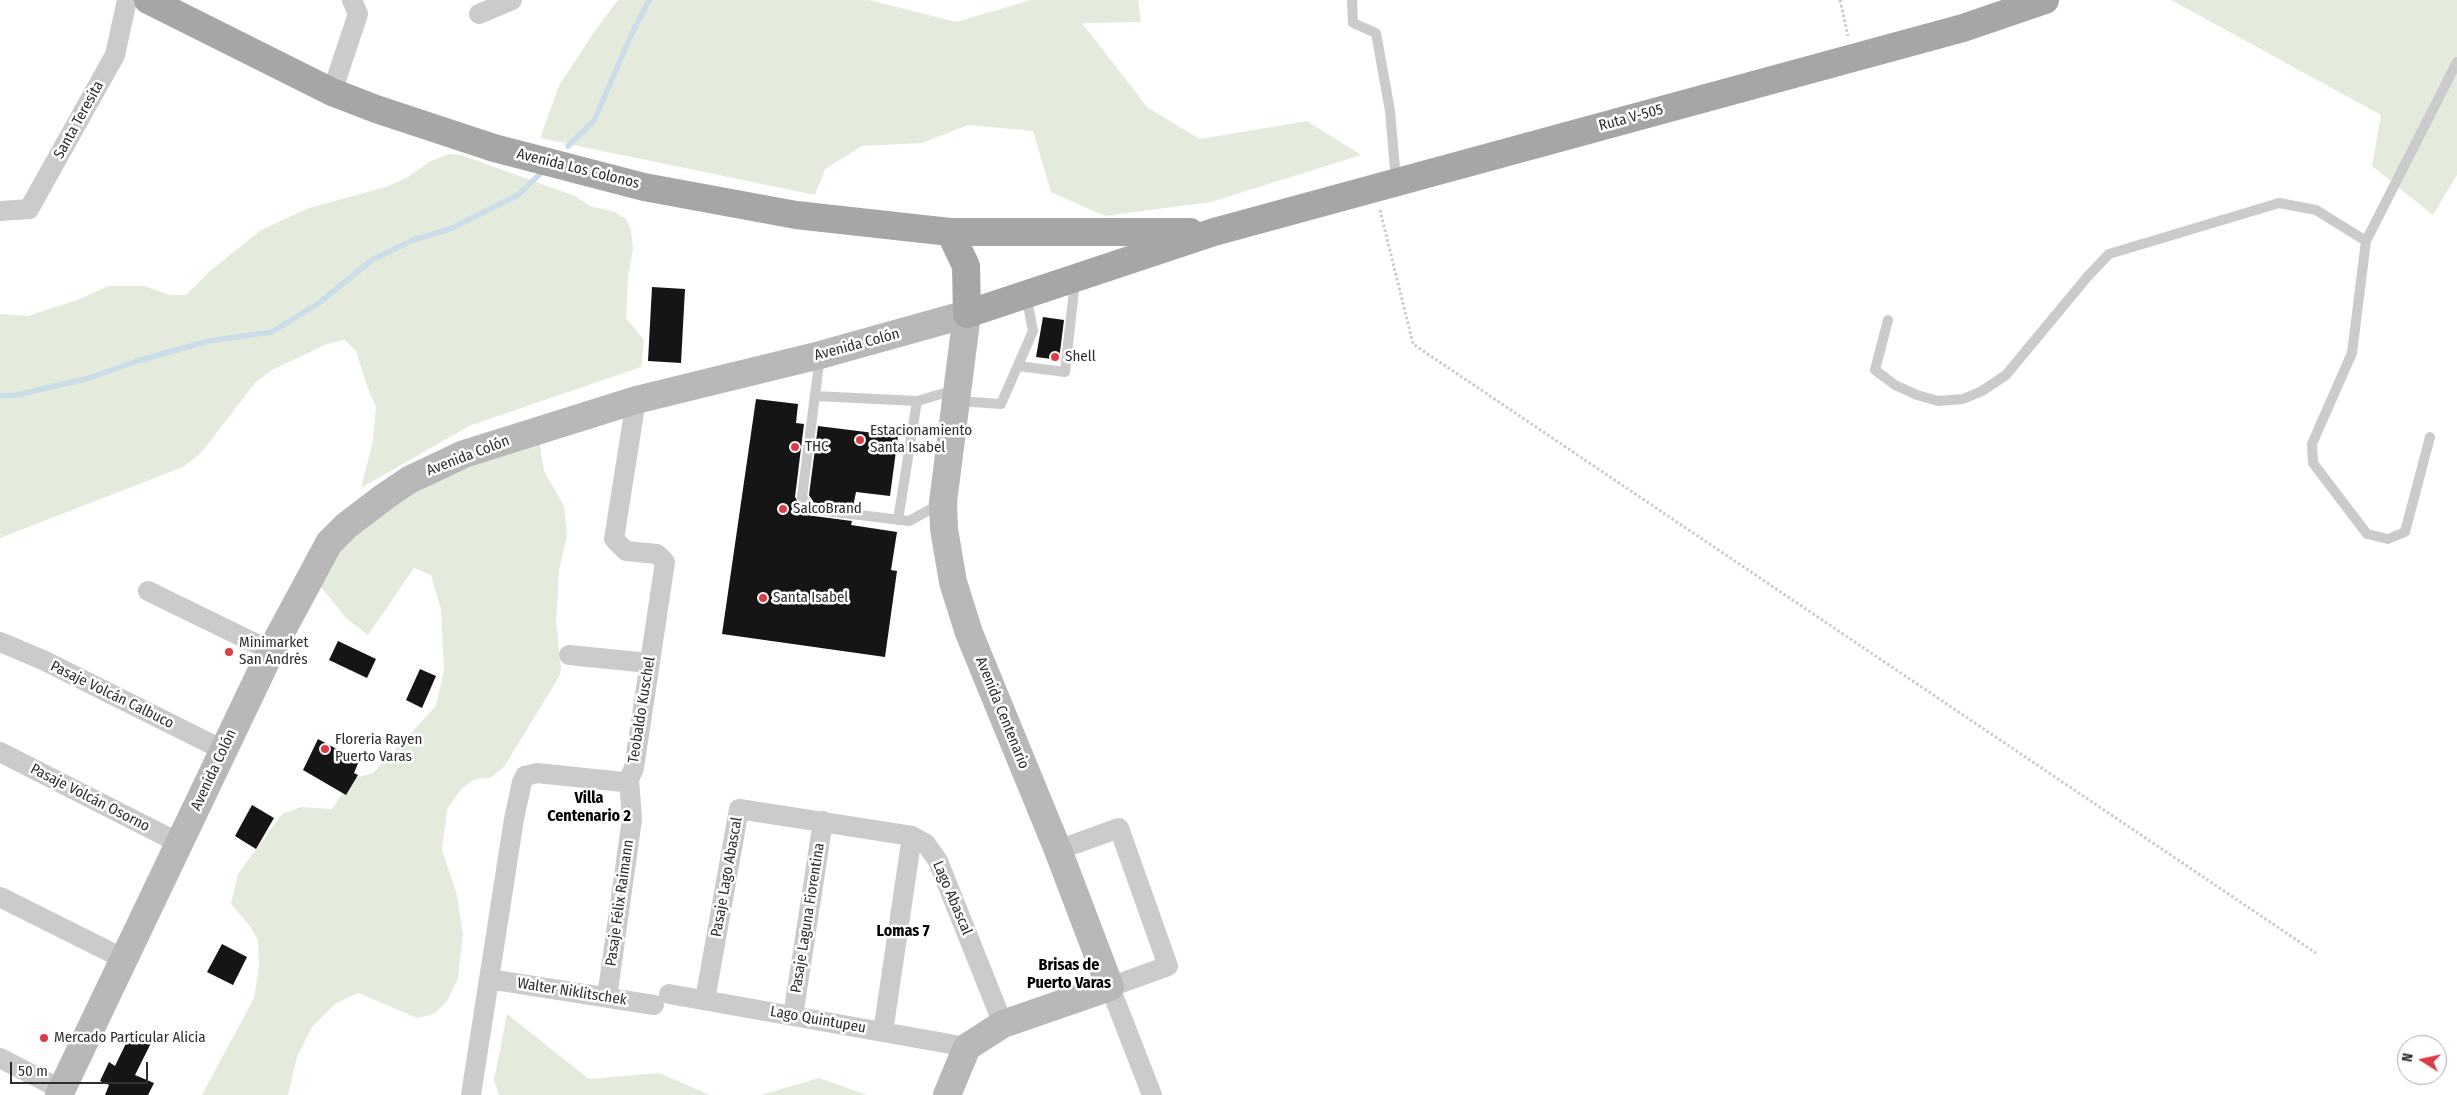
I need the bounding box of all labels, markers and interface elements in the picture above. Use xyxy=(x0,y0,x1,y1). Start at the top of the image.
street label: Santa Teresita xyxy=(50,78,108,162)
street label: Ruta V-505 xyxy=(1597,101,1665,135)
street label: Avenida Los Colonos xyxy=(515,145,641,193)
street label: Avenida Colón xyxy=(812,325,902,365)
place label: Shell xyxy=(1065,348,1096,366)
marker: Shell xyxy=(1049,351,1061,363)
place label: Estacionamiento Santa Isabel xyxy=(870,422,972,457)
street label: Avenida Colón xyxy=(424,432,512,480)
marker: Estacionamiento Santa Isabel xyxy=(854,434,866,446)
place label: THC xyxy=(805,438,829,456)
marker: THC xyxy=(789,441,801,453)
place label: SalcoBrand xyxy=(793,500,862,518)
marker: SalcoBrand xyxy=(777,503,789,515)
place label: Santa Isabel xyxy=(773,589,848,607)
marker: Santa Isabel xyxy=(757,592,769,604)
place label: Minimarket San Andrés xyxy=(239,634,308,669)
marker: Minimarket San Andrés xyxy=(223,646,235,658)
street label: Avenida Centenario xyxy=(971,654,1033,772)
street label: Teobaldo Kuschel xyxy=(625,655,659,765)
street label: Pasaje Volcán Calbuco xyxy=(47,657,177,733)
street label: Avenida Colón xyxy=(187,727,241,813)
place label: Floreria Rayen Puerto Varas xyxy=(335,731,422,766)
marker: Floreria Rayen Puerto Varas xyxy=(319,743,331,755)
street label: Pasaje Volcán Osorno xyxy=(27,760,153,836)
district label: Villa Centenario 2 xyxy=(547,789,631,827)
street label: Pasaje Lago Abascal xyxy=(708,816,746,938)
street label: Pasaje Félix Raimann xyxy=(602,839,638,967)
street label: Pasaje Laguna Fiorentina xyxy=(787,842,829,994)
street label: Lago Abascal xyxy=(928,858,976,938)
district label: Lomas 7 xyxy=(877,922,929,942)
district label: Brisas de Puerto Varas xyxy=(1027,956,1111,994)
street label: Walter Niklitschek xyxy=(516,974,628,1010)
street label: Lago Quintupeu xyxy=(769,1003,867,1037)
place label: Mercado Particular Alicia xyxy=(54,1029,206,1047)
marker: Mercado Particular Alicia xyxy=(38,1032,50,1044)
north arrow xyxy=(2397,1035,2447,1085)
scale bar xyxy=(12,1052,150,1084)
text: N xyxy=(2399,1052,2417,1063)
text: 50 m xyxy=(18,1062,48,1080)

